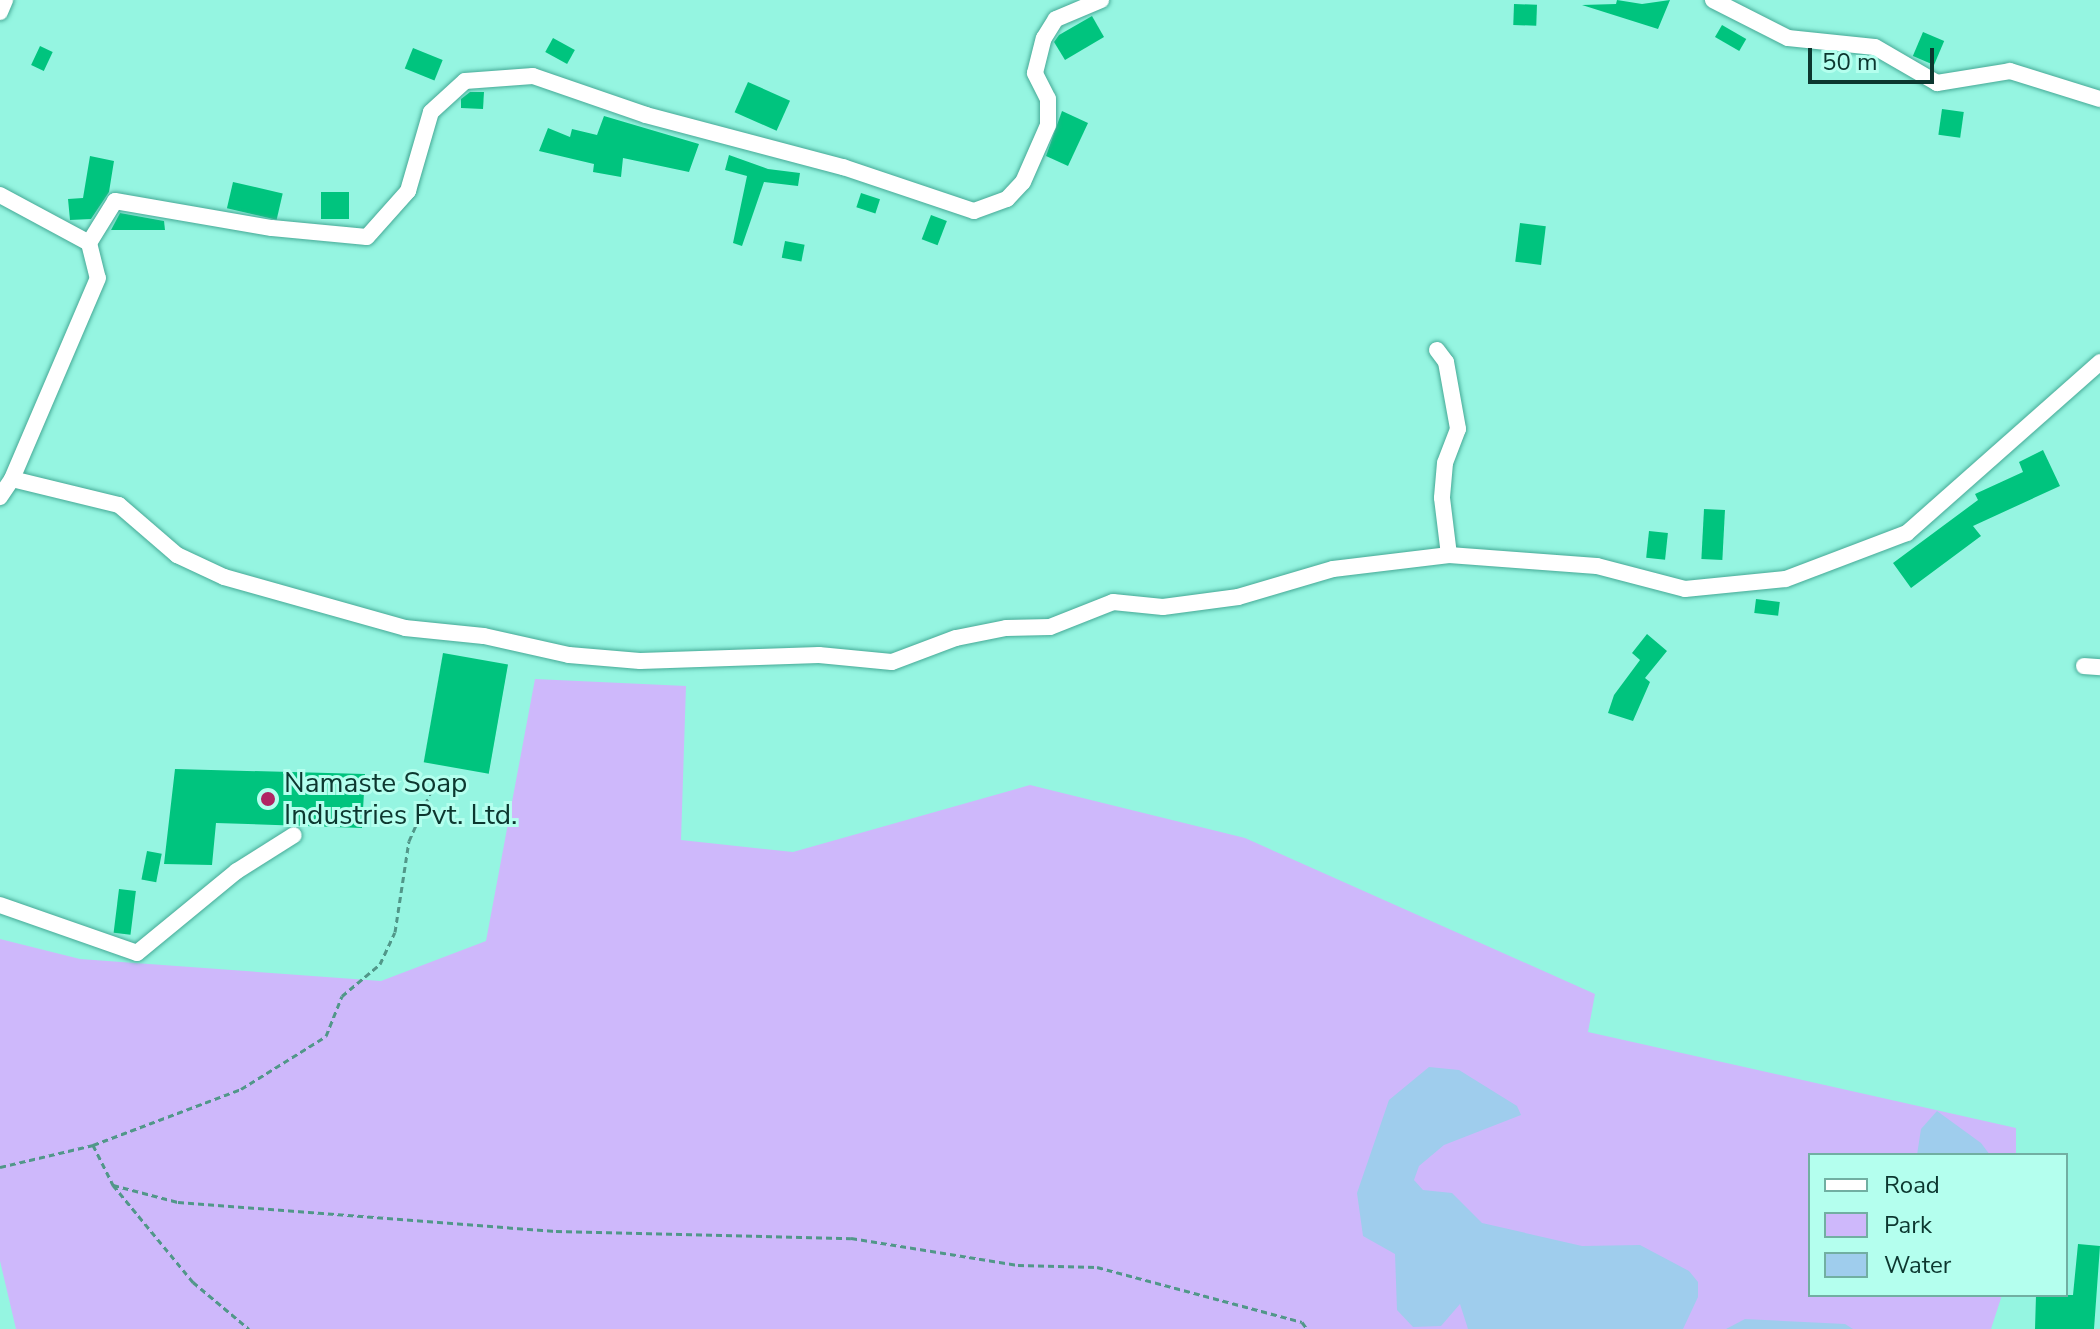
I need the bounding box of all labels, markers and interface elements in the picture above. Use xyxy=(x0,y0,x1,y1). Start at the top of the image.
scale bar xyxy=(1812,32,1938,82)
text: 50 m xyxy=(1822,46,1878,78)
place label: Namaste Soap Industries Pvt. Ltd. xyxy=(284,766,517,832)
marker: Namaste Soap Industries Pvt. Ltd. xyxy=(259,790,277,808)
legend xyxy=(1808,1153,2068,1297)
text: Road xyxy=(1884,1169,1940,1201)
text: Park xyxy=(1884,1209,1932,1241)
text: Water xyxy=(1884,1249,1951,1281)

